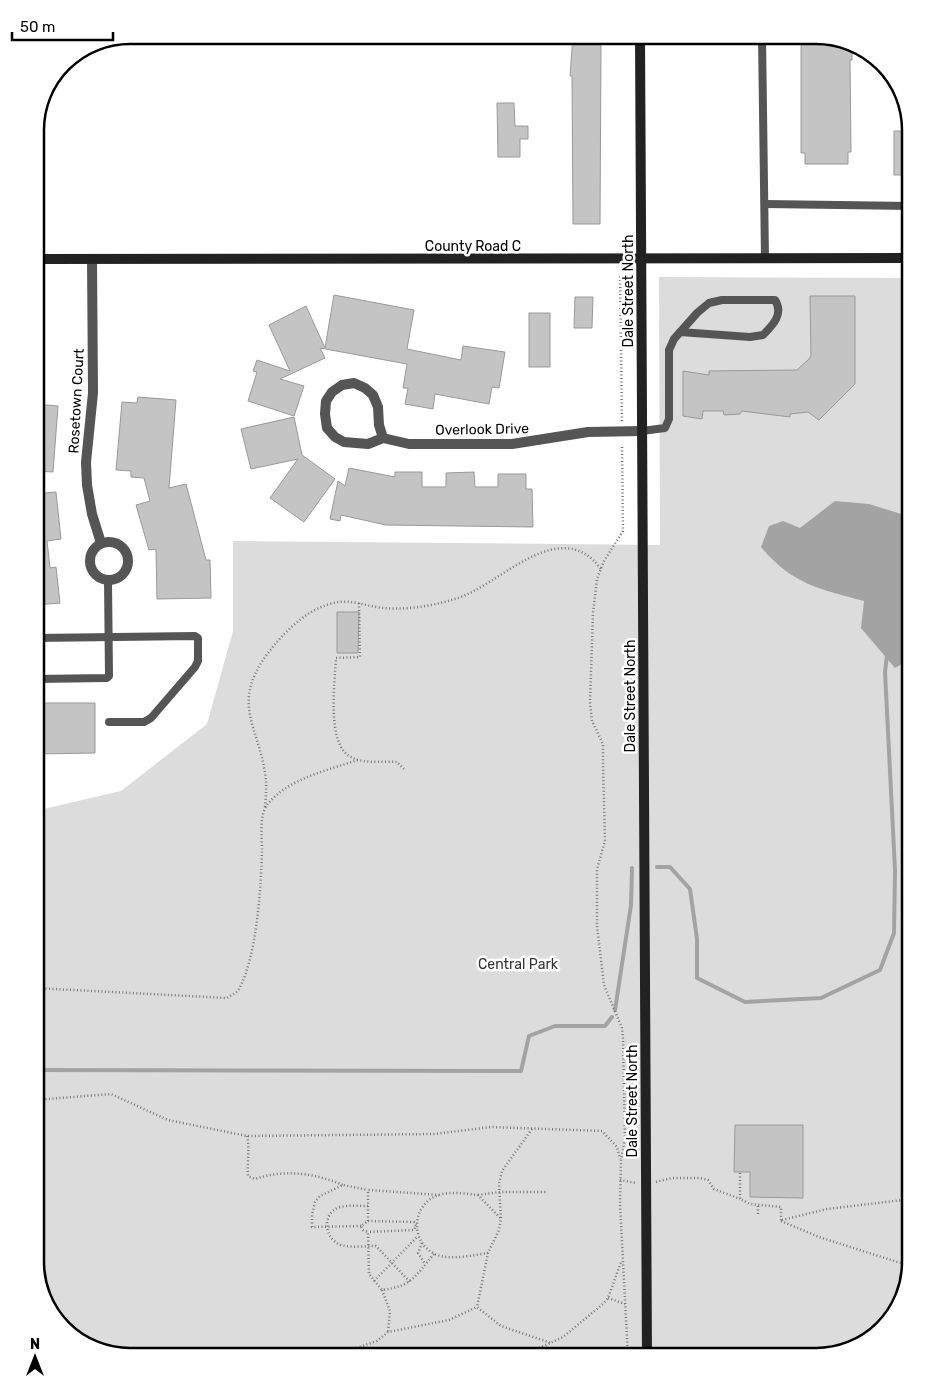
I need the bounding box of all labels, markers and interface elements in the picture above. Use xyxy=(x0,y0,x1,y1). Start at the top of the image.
scale bar xyxy=(12,10,114,42)
text: 50 m xyxy=(20,18,55,36)
street label: Dale Street North xyxy=(620,234,637,348)
street label: County Road C xyxy=(425,238,521,255)
street label: Rosetown Court xyxy=(65,348,88,454)
street label: Overlook Drive xyxy=(435,420,529,439)
street label: Dale Street North xyxy=(622,639,639,753)
park label: Central Park xyxy=(478,956,559,973)
street label: Dale Street North xyxy=(624,1044,641,1158)
north arrow xyxy=(10,1332,60,1382)
text: N xyxy=(30,1336,40,1353)

